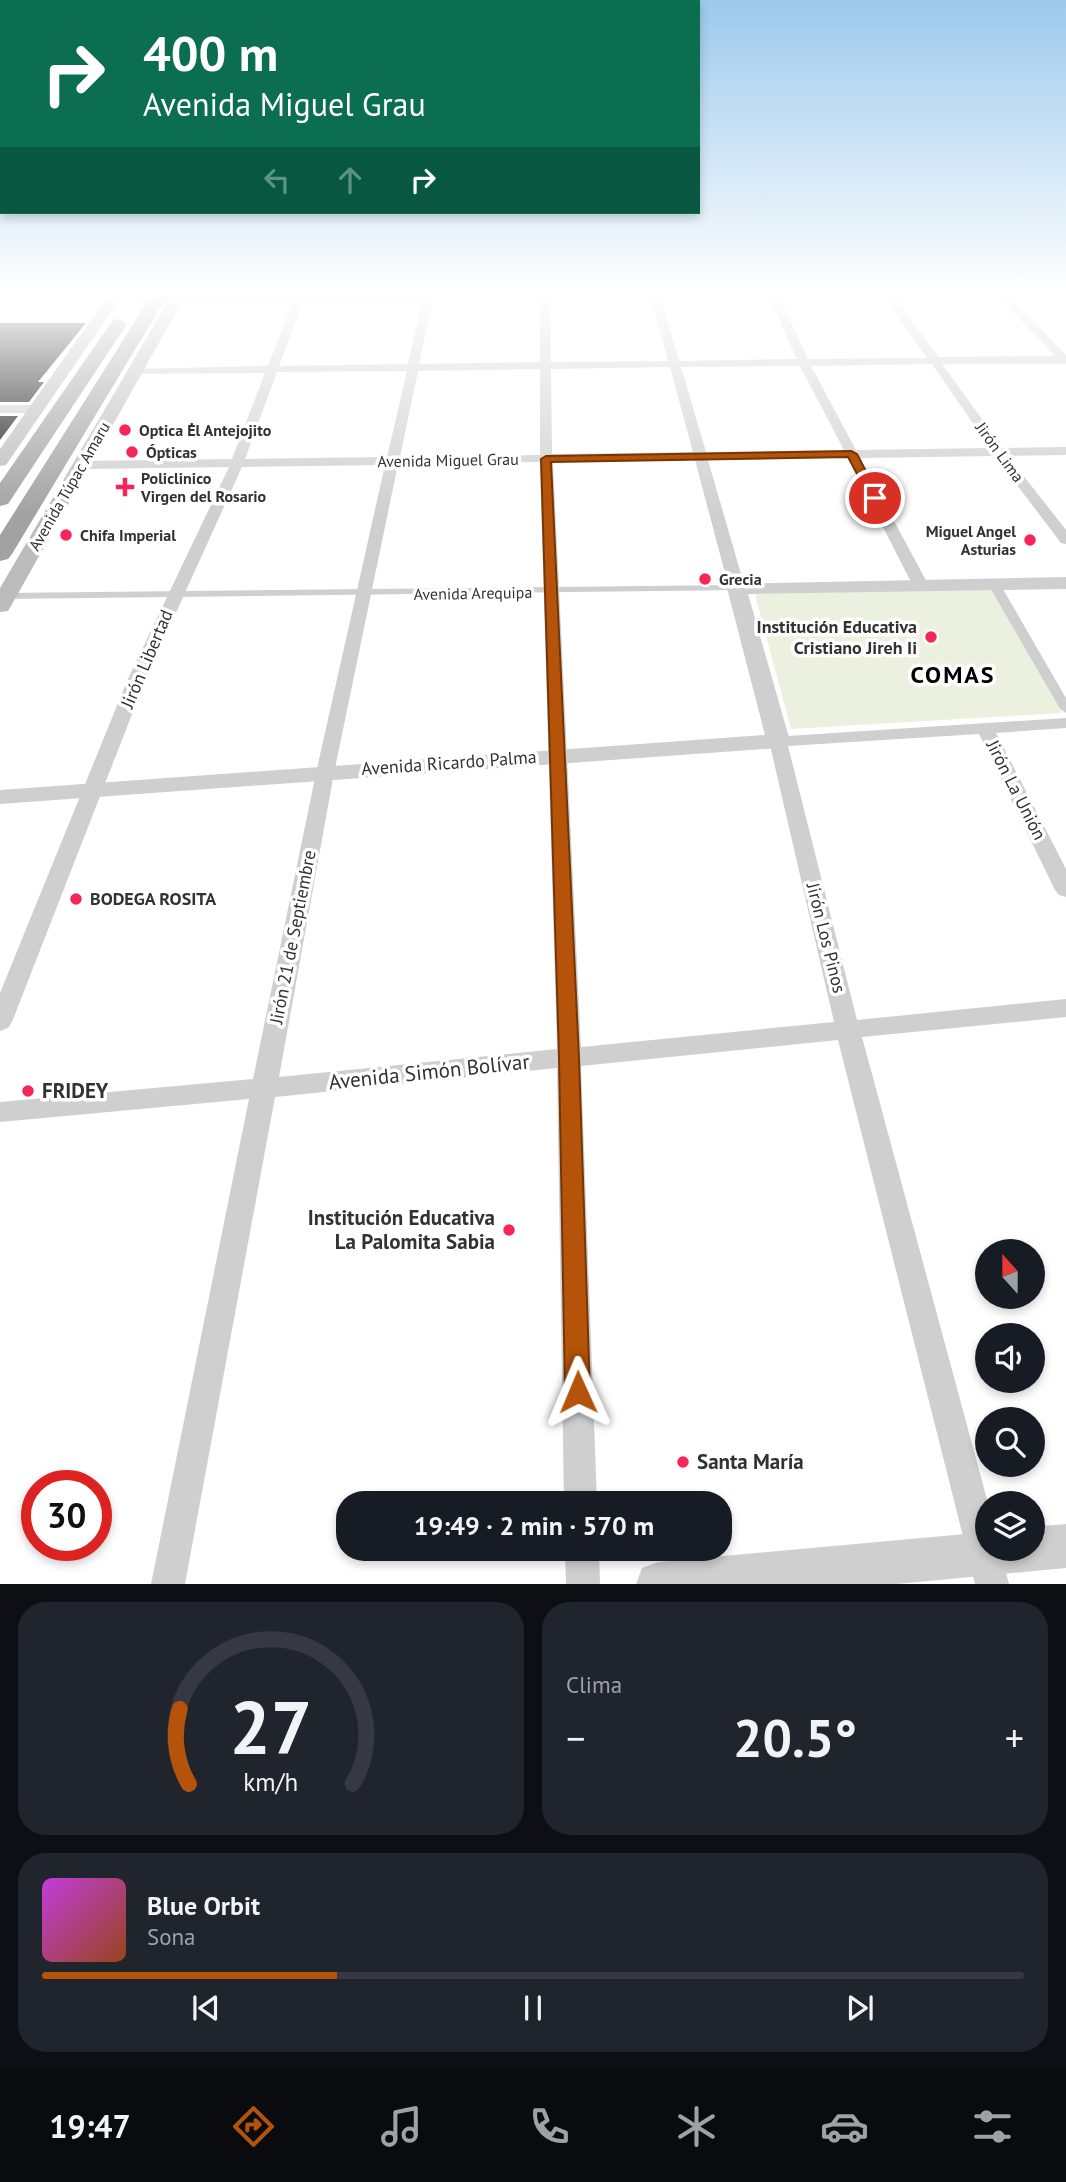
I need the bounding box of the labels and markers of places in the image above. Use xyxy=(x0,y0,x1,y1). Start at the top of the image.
place label: Optica Ėl Antejojito xyxy=(139,420,272,440)
marker: Optica Ėl Antejojito xyxy=(117,422,133,438)
place label: Ópticas xyxy=(146,442,197,462)
marker: Ópticas xyxy=(124,444,140,460)
place label: Policlinico Virgen del Rosario xyxy=(140,468,267,506)
pin xyxy=(845,468,905,528)
marker: Policlinico Virgen del Rosario xyxy=(115,477,135,497)
place label: Miguel Angel Asturias xyxy=(926,521,1016,559)
place label: Chifa Imperial xyxy=(80,525,176,545)
marker: Chifa Imperial xyxy=(58,527,74,543)
marker: Miguel Angel Asturias xyxy=(1022,532,1038,548)
place label: Grecia xyxy=(719,569,762,589)
marker: Grecia xyxy=(697,571,713,587)
place label: Institución Educativa Cristiano Jireh Ii xyxy=(757,615,917,659)
marker: Institución Educativa Cristiano Jireh Ii xyxy=(923,629,939,645)
place label: BODEGA ROSITA xyxy=(90,887,216,910)
marker: BODEGA ROSITA xyxy=(68,891,84,907)
place label: FRIDEY xyxy=(42,1077,109,1104)
marker: FRIDEY xyxy=(20,1083,36,1099)
place label: Institución Educativa La Palomita Sabia xyxy=(308,1204,495,1255)
marker: Institución Educativa La Palomita Sabia xyxy=(501,1222,517,1238)
place label: Santa María xyxy=(697,1448,804,1475)
marker: Santa María xyxy=(675,1454,691,1470)

